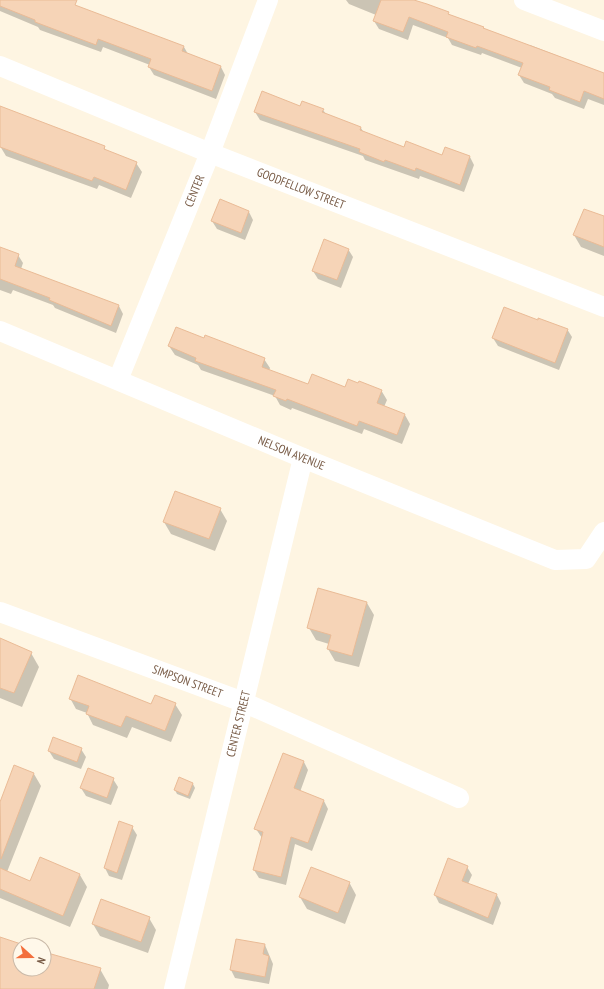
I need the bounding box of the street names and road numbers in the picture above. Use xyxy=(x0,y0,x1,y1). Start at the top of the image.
street label: GOODFELLOW STREET xyxy=(255,164,348,212)
street label: CENTER xyxy=(181,172,207,209)
street label: NELSON AVENUE xyxy=(256,432,327,473)
street label: SIMPSON STREET xyxy=(151,661,225,701)
street label: CENTER STREET xyxy=(223,688,253,758)

